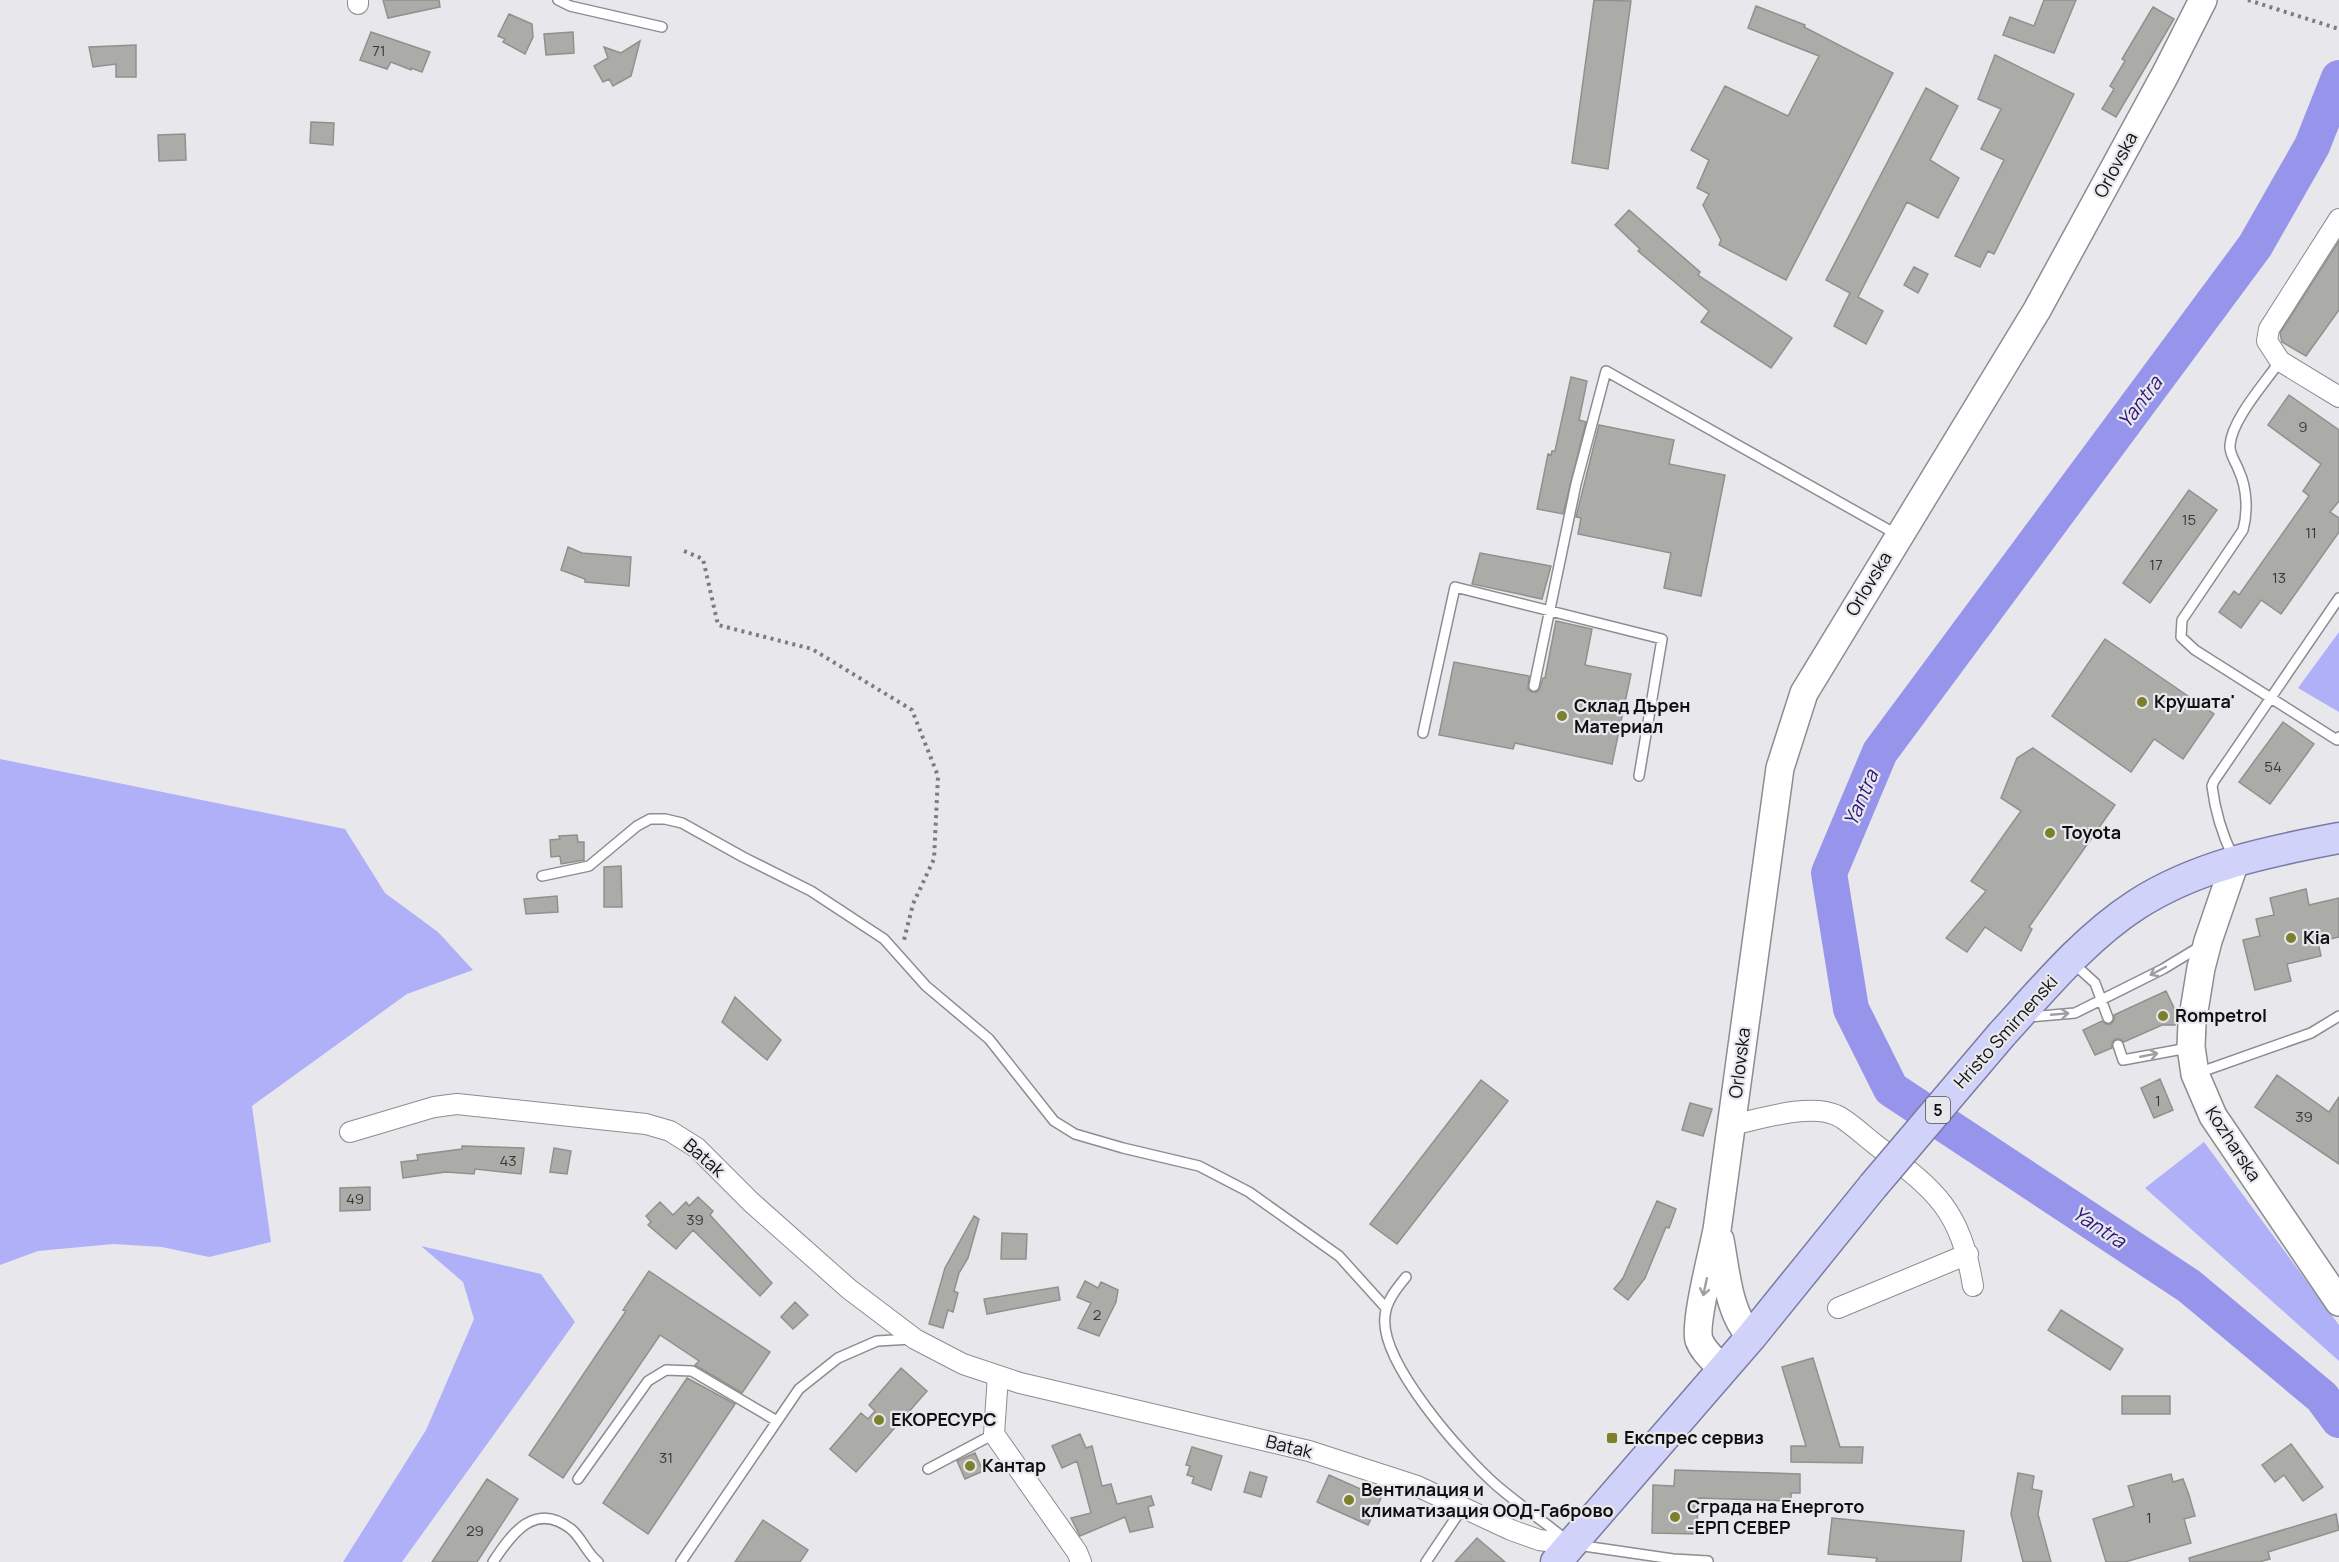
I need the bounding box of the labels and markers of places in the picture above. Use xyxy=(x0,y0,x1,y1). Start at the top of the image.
place label: Крушата' xyxy=(2154,689,2235,713)
place label: Склад Дърен Материал xyxy=(1574,693,1691,738)
marker: Крушата' xyxy=(2135,695,2149,709)
marker: Склад Дърен Материал xyxy=(1555,709,1569,723)
place label: Toyota xyxy=(2062,820,2121,844)
marker: Toyota xyxy=(2043,826,2057,840)
place label: Kia xyxy=(2303,925,2330,949)
marker: Kia xyxy=(2284,931,2298,945)
place label: Rompetrol xyxy=(2175,1003,2267,1027)
marker: Rompetrol xyxy=(2156,1009,2170,1023)
place label: ЕКОРЕСУРС xyxy=(891,1407,996,1431)
marker: ЕКОРЕСУРС xyxy=(872,1413,886,1427)
place label: Експрес сервиз xyxy=(1624,1425,1764,1449)
marker: Експрес сервиз xyxy=(1605,1431,1619,1445)
place label: Кантар xyxy=(982,1453,1046,1477)
marker: Кантар xyxy=(963,1459,977,1473)
place label: Вентилация и климатизация ООД-Габрово xyxy=(1361,1477,1614,1522)
marker: Вентилация и климатизация ООД-Габрово xyxy=(1342,1493,1356,1507)
place label: Сграда на Енергото -ЕРП СЕВЕР xyxy=(1687,1494,1865,1539)
marker: Сграда на Енергото -ЕРП СЕВЕР xyxy=(1668,1510,1682,1524)

